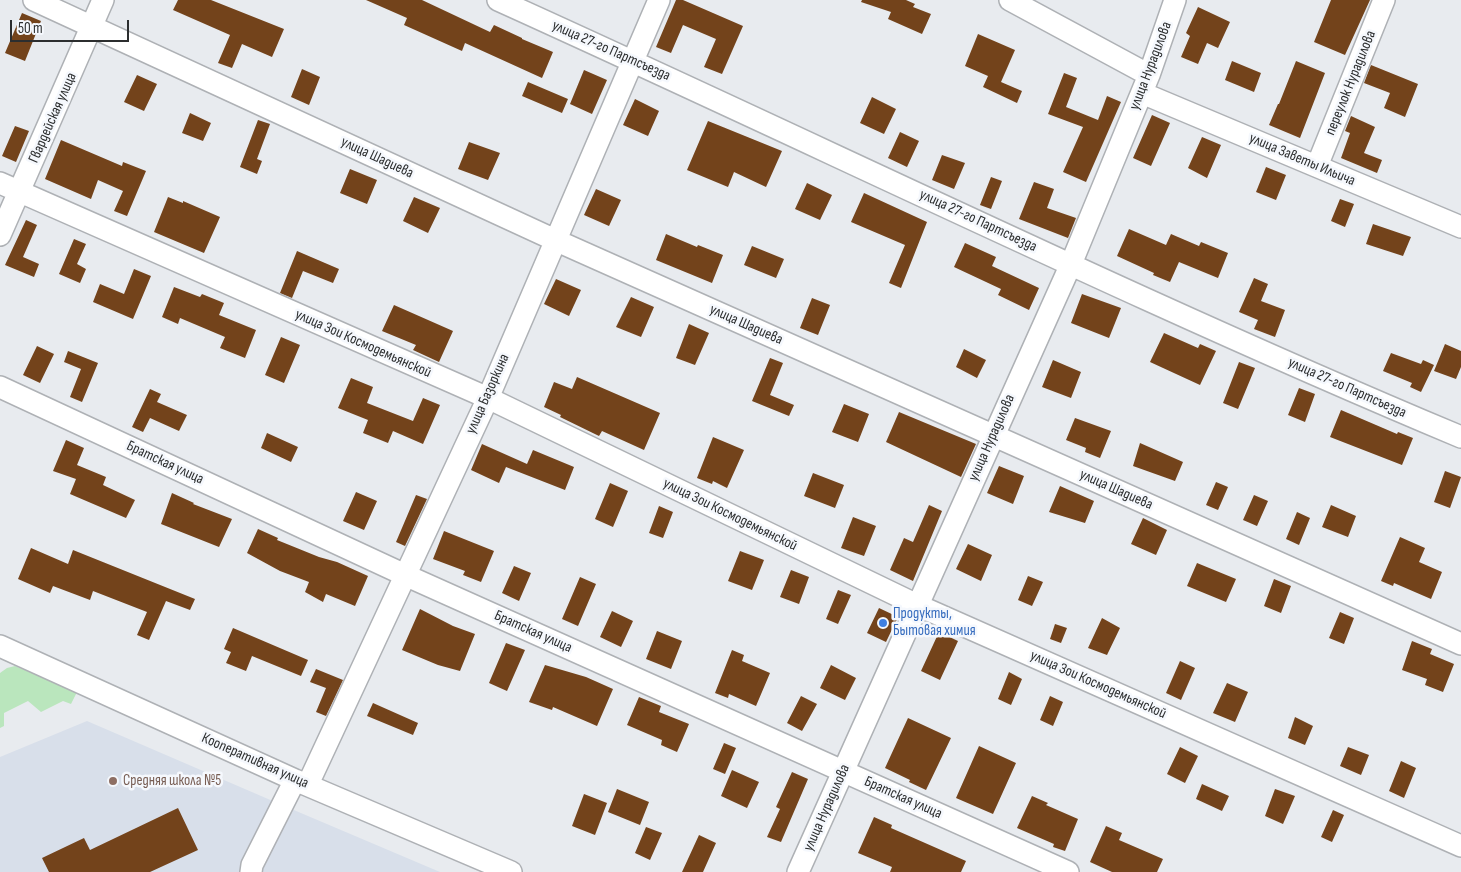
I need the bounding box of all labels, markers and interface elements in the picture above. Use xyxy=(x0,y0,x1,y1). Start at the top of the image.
scale bar xyxy=(12,10,131,42)
street label: улица 27-го Партсъезда xyxy=(549,17,673,85)
text: 50 m xyxy=(18,19,43,38)
street label: улица Нурадилова xyxy=(1126,19,1176,113)
street label: переулок Нурадилова xyxy=(1322,28,1380,138)
street label: Гвардейская улица xyxy=(25,70,81,166)
street label: улица Заветы Ильича xyxy=(1246,130,1358,190)
street label: улица Шадиева xyxy=(338,133,416,183)
street label: улица 27-го Партсъезда xyxy=(916,186,1040,256)
street label: улица Шадиева xyxy=(707,301,785,349)
street label: улица Зои Космодемьянской xyxy=(292,306,434,382)
street label: улица Базоркина xyxy=(462,351,514,437)
street label: улица 27-го Партсъезда xyxy=(1285,354,1409,422)
street label: улица Нурадилова xyxy=(965,392,1019,484)
street label: Братская улица xyxy=(124,437,206,489)
street label: улица Шадиева xyxy=(1077,466,1155,514)
street label: улица Зои Космодемьянской xyxy=(660,475,800,555)
place label: Продукты, Бытовая химия xyxy=(893,605,976,640)
street label: Братская улица xyxy=(491,607,575,657)
marker: Продукты, Бытовая химия xyxy=(877,617,889,629)
street label: улица Зои Космодемьянской xyxy=(1027,647,1169,723)
street label: Кооперативная улица xyxy=(199,729,311,793)
street label: улица Нурадилова xyxy=(800,762,854,854)
place label: Средняя школа №5 xyxy=(123,772,221,790)
street label: Братская улица xyxy=(861,773,945,823)
marker: Средняя школа №5 xyxy=(107,775,119,787)

